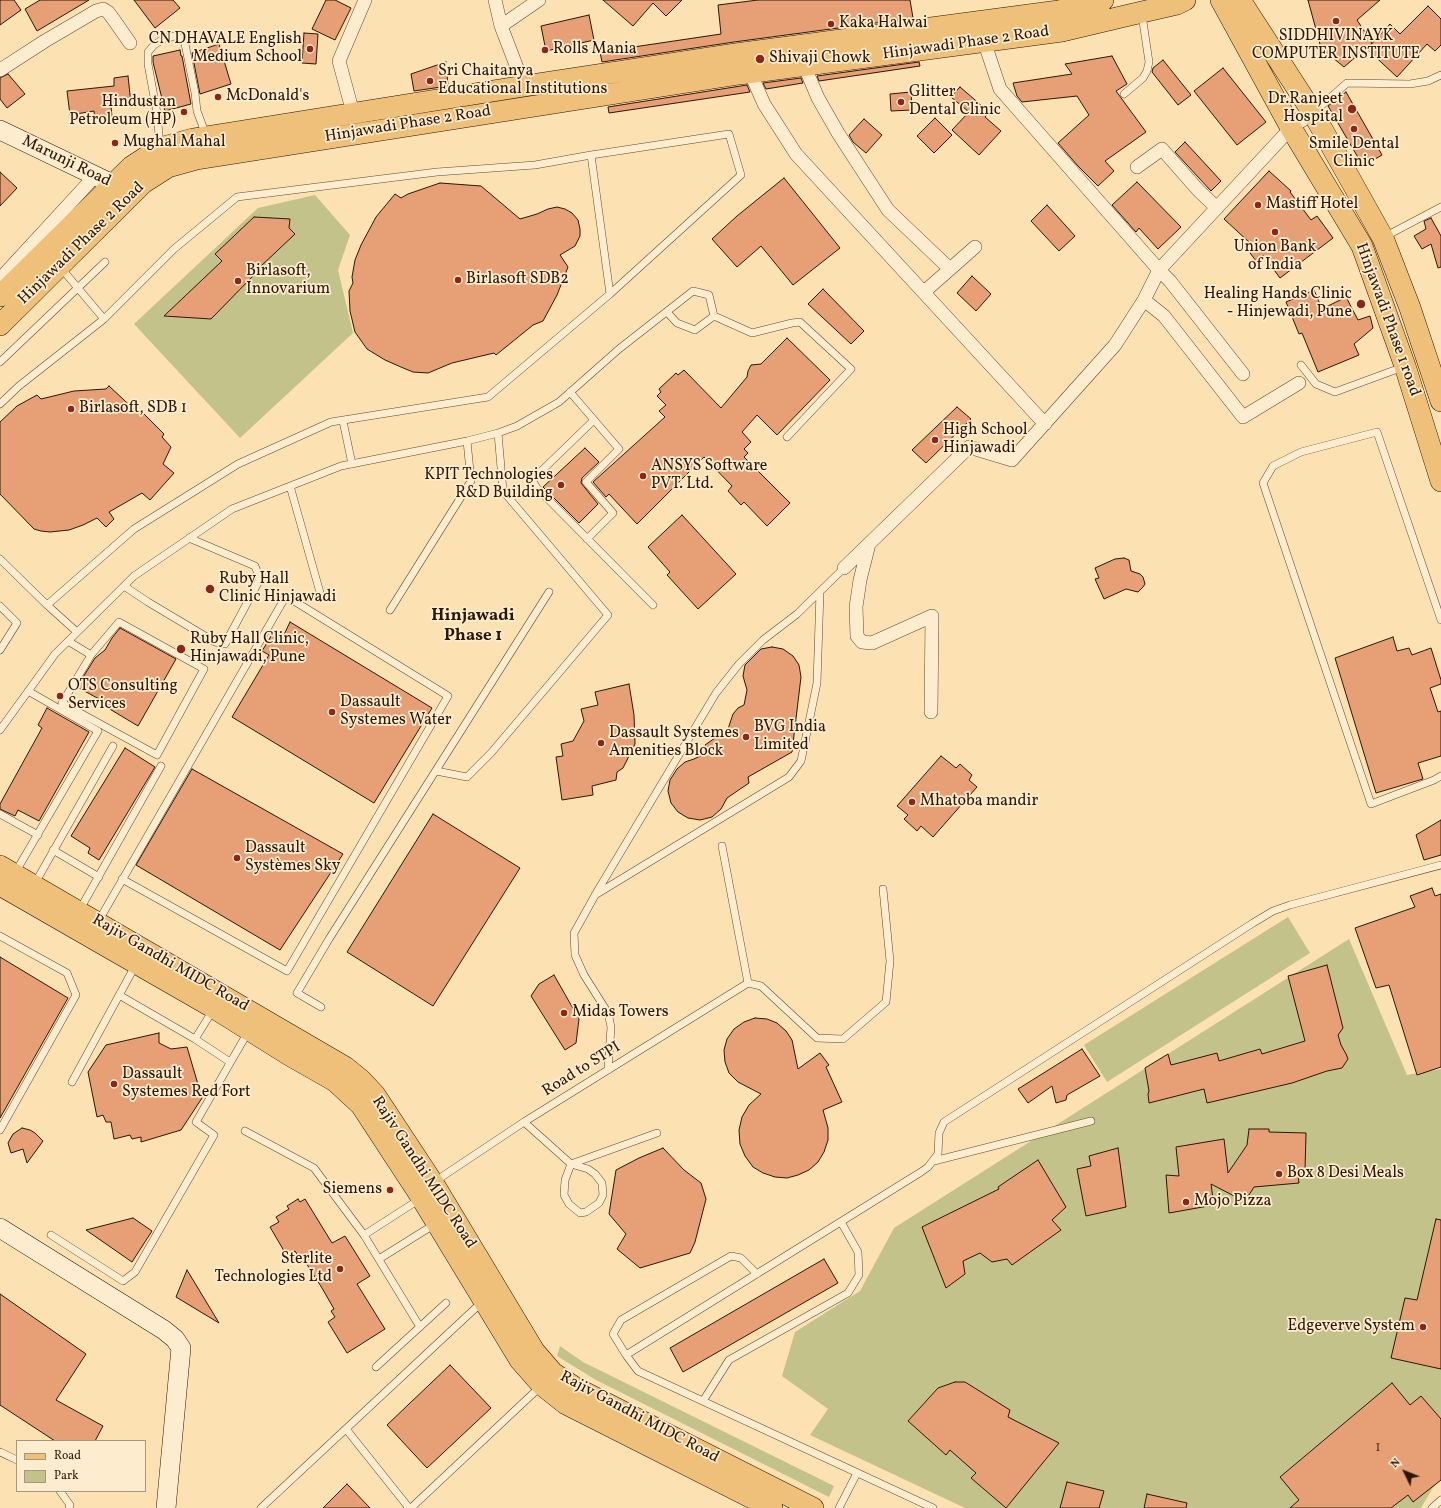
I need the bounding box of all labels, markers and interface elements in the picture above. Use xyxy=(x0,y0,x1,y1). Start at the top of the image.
place label: Kaka Halwai xyxy=(839,14,928,34)
marker: SIDDHIVINAYK COMPUTER INSTITUTE xyxy=(1331,16,1341,26)
marker: Kaka Halwai xyxy=(826,19,836,29)
street label: Hinjawadi Phase 2 Road xyxy=(881,23,1051,65)
place label: SIDDHIVINAYK COMPUTER INSTITUTE xyxy=(1252,27,1420,65)
place label: CN DHAVALE English Medium School xyxy=(149,30,302,68)
place label: Rolls Mania xyxy=(553,40,637,60)
marker: CN DHAVALE English Medium School xyxy=(305,44,315,54)
marker: Rolls Mania xyxy=(540,45,550,55)
place label: Shivaji Chowk xyxy=(769,49,871,69)
marker: Shivaji Chowk xyxy=(754,53,766,65)
place label: Sri Chaitanya Educational Institutions xyxy=(438,62,607,100)
marker: Sri Chaitanya Educational Institutions xyxy=(425,76,435,86)
place label: Glitter Dental Clinic xyxy=(909,83,1001,121)
place label: McDonald's xyxy=(226,87,309,107)
place label: Dr.Ranjeet Hospital xyxy=(1268,90,1343,128)
marker: McDonald's xyxy=(213,92,223,102)
place label: Hindustan Petroleum (HP) xyxy=(69,93,176,131)
marker: Glitter Dental Clinic xyxy=(896,97,906,107)
street label: Hinjawadi Phase 2 Road xyxy=(323,102,493,148)
marker: Dr.Ranjeet Hospital xyxy=(1346,103,1358,115)
marker: Hindustan Petroleum (HP) xyxy=(179,107,189,117)
marker: Smile Dental Clinic xyxy=(1349,124,1359,134)
street label: Marunji Road xyxy=(18,132,114,192)
place label: Mughal Mahal xyxy=(123,133,225,153)
place label: Smile Dental Clinic xyxy=(1309,135,1399,173)
marker: Mughal Mahal xyxy=(110,138,120,148)
street label: Hinjawadi Phase 2 Road xyxy=(15,179,149,309)
place label: Mastiff Hotel xyxy=(1266,195,1358,215)
marker: Mastiff Hotel xyxy=(1253,200,1263,210)
marker: Union Bank of India xyxy=(1270,227,1280,237)
place label: Union Bank of India xyxy=(1234,238,1316,276)
street label: Hinjawadi Phase 1 road xyxy=(1350,241,1424,399)
place label: Birlasoft, Innovarium xyxy=(246,262,330,300)
place label: Birlasoft SDB2 xyxy=(466,270,569,290)
marker: Birlasoft SDB2 xyxy=(453,275,463,285)
marker: Birlasoft, Innovarium xyxy=(233,276,243,286)
place label: Healing Hands Clinic - Hinjewadi, Pune xyxy=(1204,285,1352,323)
marker: Healing Hands Clinic - Hinjewadi, Pune xyxy=(1355,298,1367,310)
place label: Birlasoft, SDB 1 xyxy=(79,399,187,419)
marker: Birlasoft, SDB 1 xyxy=(66,404,76,414)
place label: High School Hinjawadi xyxy=(943,421,1028,459)
marker: High School Hinjawadi xyxy=(930,435,940,445)
place label: ANSYS Software PVT. Ltd. xyxy=(651,457,767,495)
place label: KPIT Technologies R&D Building xyxy=(424,466,553,504)
marker: ANSYS Software PVT. Ltd. xyxy=(638,471,648,481)
marker: KPIT Technologies R&D Building xyxy=(556,480,566,490)
place label: Ruby Hall Clinic Hinjawadi xyxy=(219,570,336,608)
marker: Ruby Hall Clinic Hinjawadi xyxy=(204,583,216,595)
district label: Hinjawadi Phase 1 xyxy=(431,607,515,647)
place label: Ruby Hall Clinic, Hinjawadi, Pune xyxy=(190,630,309,668)
marker: Ruby Hall Clinic, Hinjawadi, Pune xyxy=(175,643,187,655)
place label: OTS Consulting Services xyxy=(68,677,178,715)
marker: OTS Consulting Services xyxy=(55,691,65,701)
place label: Dassault Systemes Water xyxy=(340,693,452,731)
marker: Dassault Systemes Water xyxy=(327,707,337,717)
place label: BVG India Limited xyxy=(754,718,826,756)
place label: Dassault Systemes Amenities Block xyxy=(609,724,739,762)
marker: BVG India Limited xyxy=(741,732,751,742)
marker: Dassault Systemes Amenities Block xyxy=(596,738,606,748)
place label: Mhatoba mandir xyxy=(920,792,1038,812)
marker: Mhatoba mandir xyxy=(907,797,917,807)
place label: Dassault Systèmes Sky xyxy=(245,839,340,877)
marker: Dassault Systèmes Sky xyxy=(232,853,242,863)
street label: Rajiv Gandhi MIDC Road xyxy=(88,911,252,1017)
place label: Midas Towers xyxy=(572,1003,669,1023)
marker: Midas Towers xyxy=(559,1008,569,1018)
street label: Road to STPI xyxy=(539,1038,625,1102)
place label: Dassault Systemes Red Fort xyxy=(122,1065,251,1103)
marker: Dassault Systemes Red Fort xyxy=(109,1079,119,1089)
street label: Rajiv Gandhi MIDC Road xyxy=(367,1093,479,1253)
place label: Box 8 Desi Meals xyxy=(1287,1164,1404,1184)
marker: Box 8 Desi Meals xyxy=(1274,1169,1284,1179)
place label: Siemens xyxy=(323,1180,382,1200)
marker: Siemens xyxy=(385,1185,395,1195)
place label: Mojo Pizza xyxy=(1194,1192,1271,1212)
marker: Mojo Pizza xyxy=(1181,1197,1191,1207)
place label: Sterlite Technologies Ltd xyxy=(215,1250,332,1288)
marker: Sterlite Technologies Ltd xyxy=(335,1264,345,1274)
place label: Edgeverve System xyxy=(1288,1317,1415,1337)
marker: Edgeverve System xyxy=(1418,1322,1428,1332)
street label: Rajiv Gandhi MIDC Road xyxy=(556,1368,722,1468)
legend xyxy=(16,1440,146,1492)
house number: 1 xyxy=(1375,1440,1381,1456)
text: Road xyxy=(54,1448,81,1464)
north arrow xyxy=(1385,1452,1425,1492)
text: N xyxy=(1388,1455,1404,1472)
text: Park xyxy=(54,1468,79,1484)

